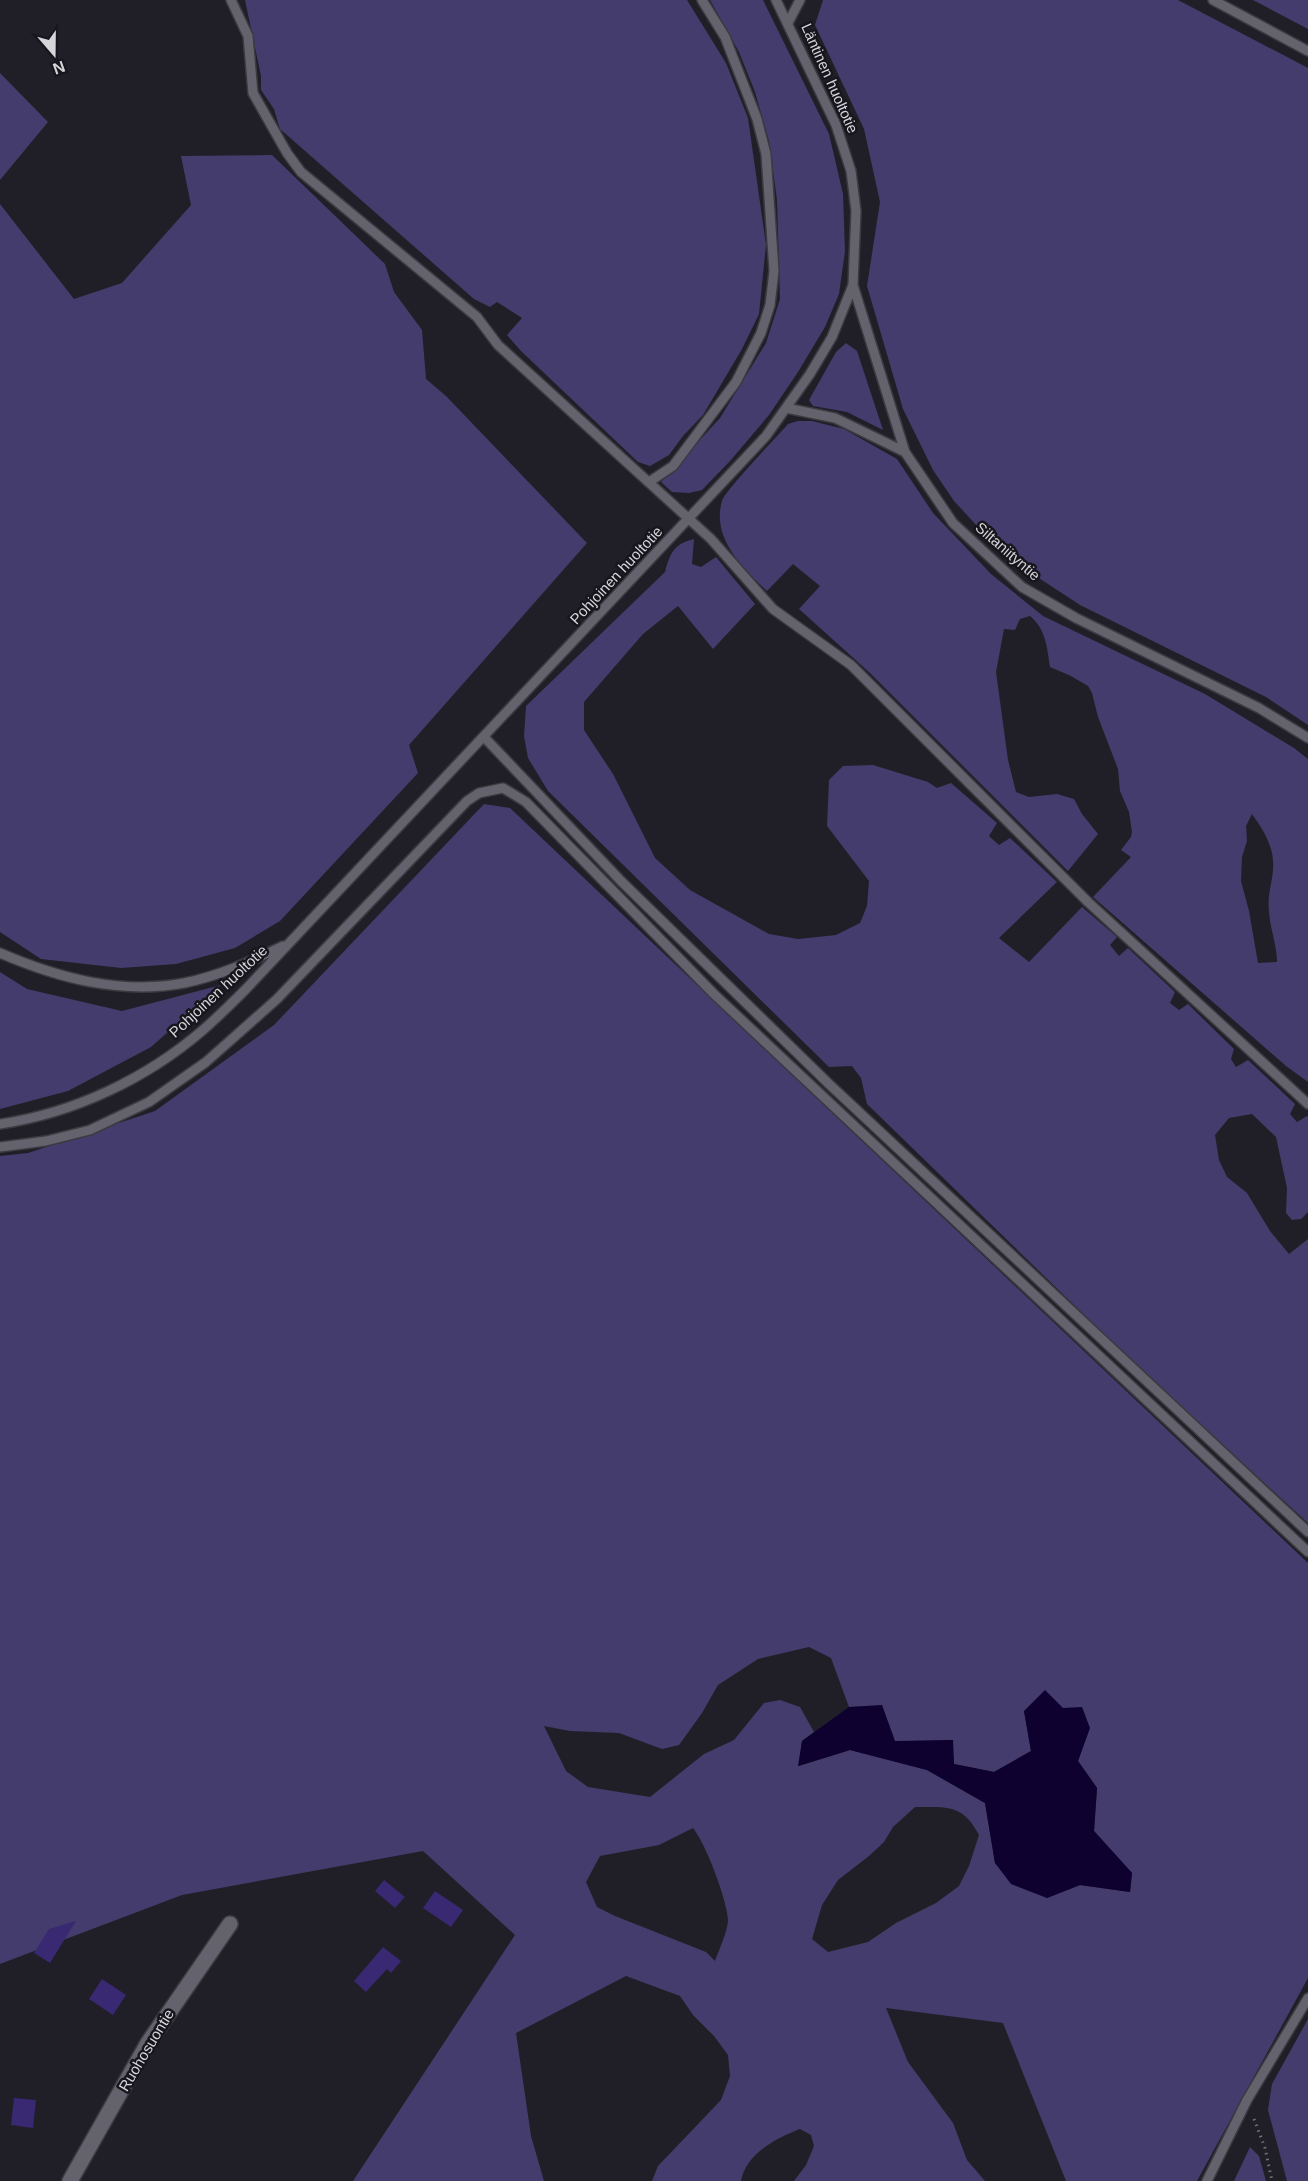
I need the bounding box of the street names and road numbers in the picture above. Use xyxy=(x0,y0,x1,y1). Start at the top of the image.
street label: Läntinen huoltotie xyxy=(798,20,862,136)
street label: Siltaniityntie xyxy=(972,518,1044,584)
street label: Pohjoinen huoltotie xyxy=(566,523,666,627)
street label: Pohjoinen huoltotie xyxy=(166,941,270,1041)
street label: Ruohosuontie xyxy=(115,2006,177,2094)

